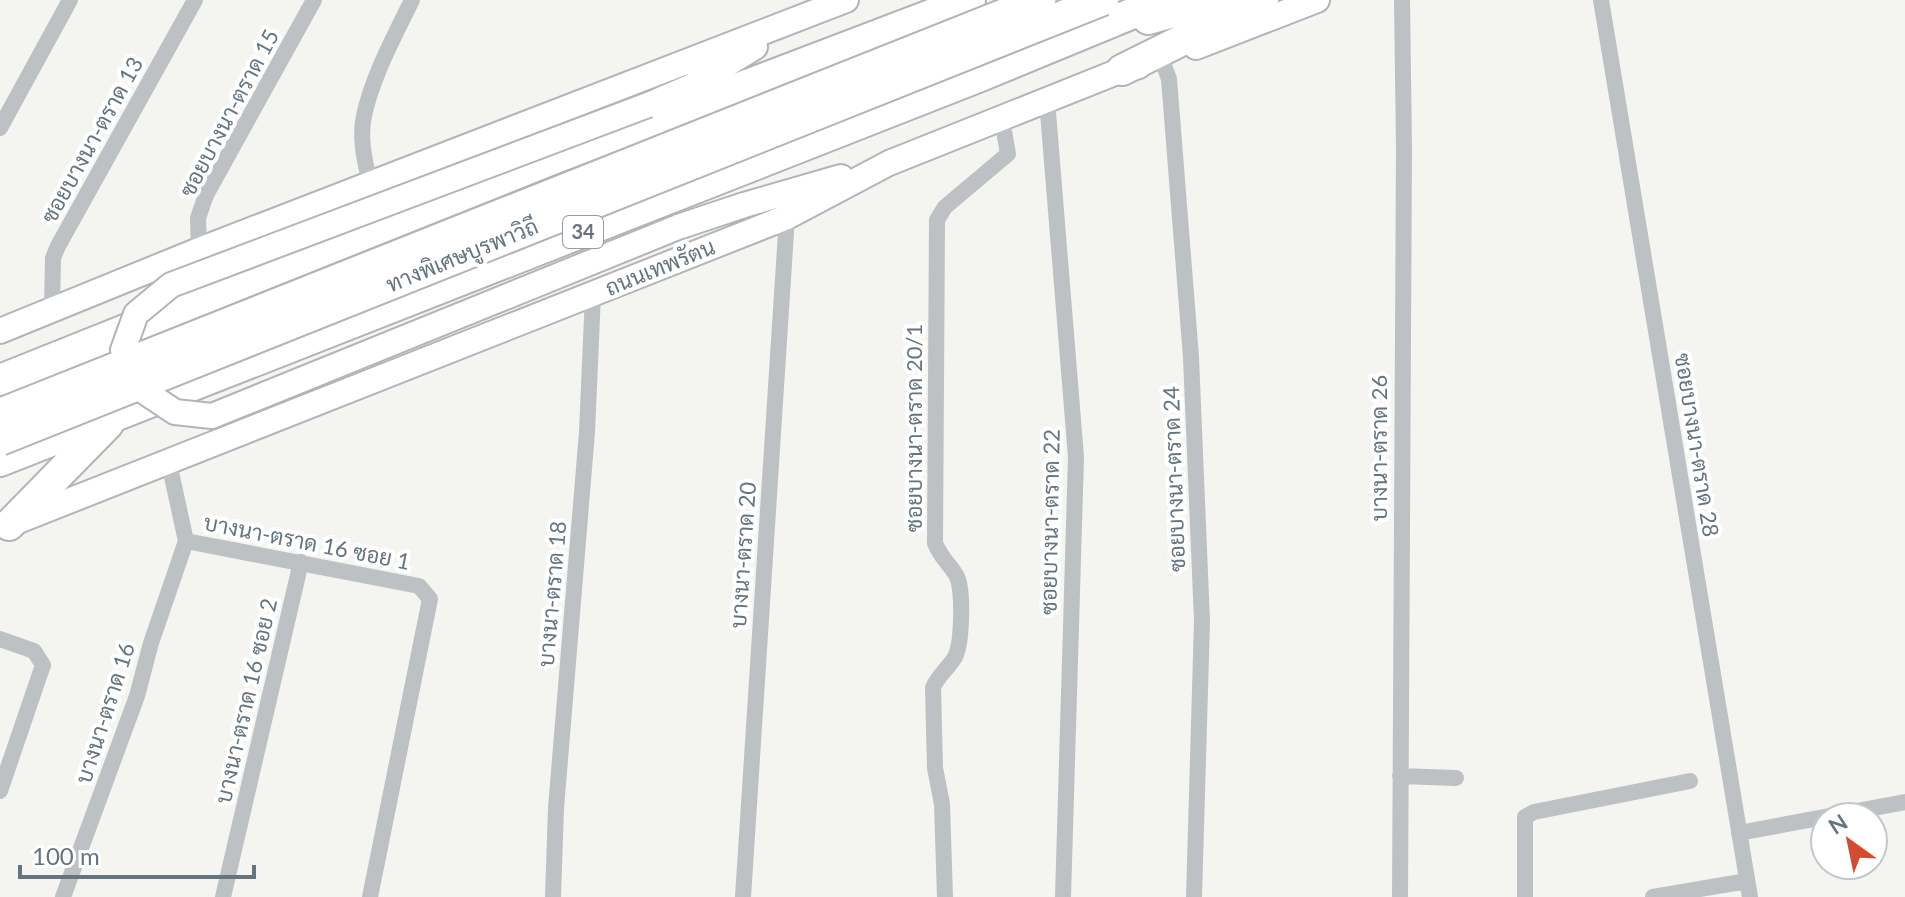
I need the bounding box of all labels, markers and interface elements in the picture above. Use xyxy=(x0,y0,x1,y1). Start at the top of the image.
street label: ซอยบางนา-ตราด 15 xyxy=(173,24,284,201)
street label: ซอยบางนา-ตราด 13 xyxy=(35,52,148,227)
street label: ทางพิเศษบูรพาวิถี xyxy=(382,212,543,300)
road number: 34 xyxy=(563,216,603,248)
street label: ถนนเทพรัตน xyxy=(601,232,719,301)
street label: ซอยบางนา-ตราด 20/1 xyxy=(900,324,927,532)
street label: ซอยบางนา-ตราด 28 xyxy=(1670,351,1725,539)
street label: บางนา-ตราด 26 xyxy=(1365,375,1392,521)
street label: ซอยบางนา-ตราด 24 xyxy=(1157,386,1190,572)
street label: ซอยบางนา-ตราด 22 xyxy=(1034,429,1065,615)
street label: บางนา-ตราด 20 xyxy=(724,481,761,629)
street label: บางนา-ตราด 16 ซอย 1 xyxy=(202,508,413,575)
street label: บางนา-ตราด 18 xyxy=(532,520,571,668)
street label: บางนา-ตราด 16 ซอย 2 xyxy=(209,596,282,806)
street label: บางนา-ตราด 16 xyxy=(69,639,140,787)
north arrow xyxy=(1809,801,1889,881)
text: N xyxy=(1823,808,1852,840)
scale bar xyxy=(20,829,254,879)
text: 100 m xyxy=(32,841,100,870)

